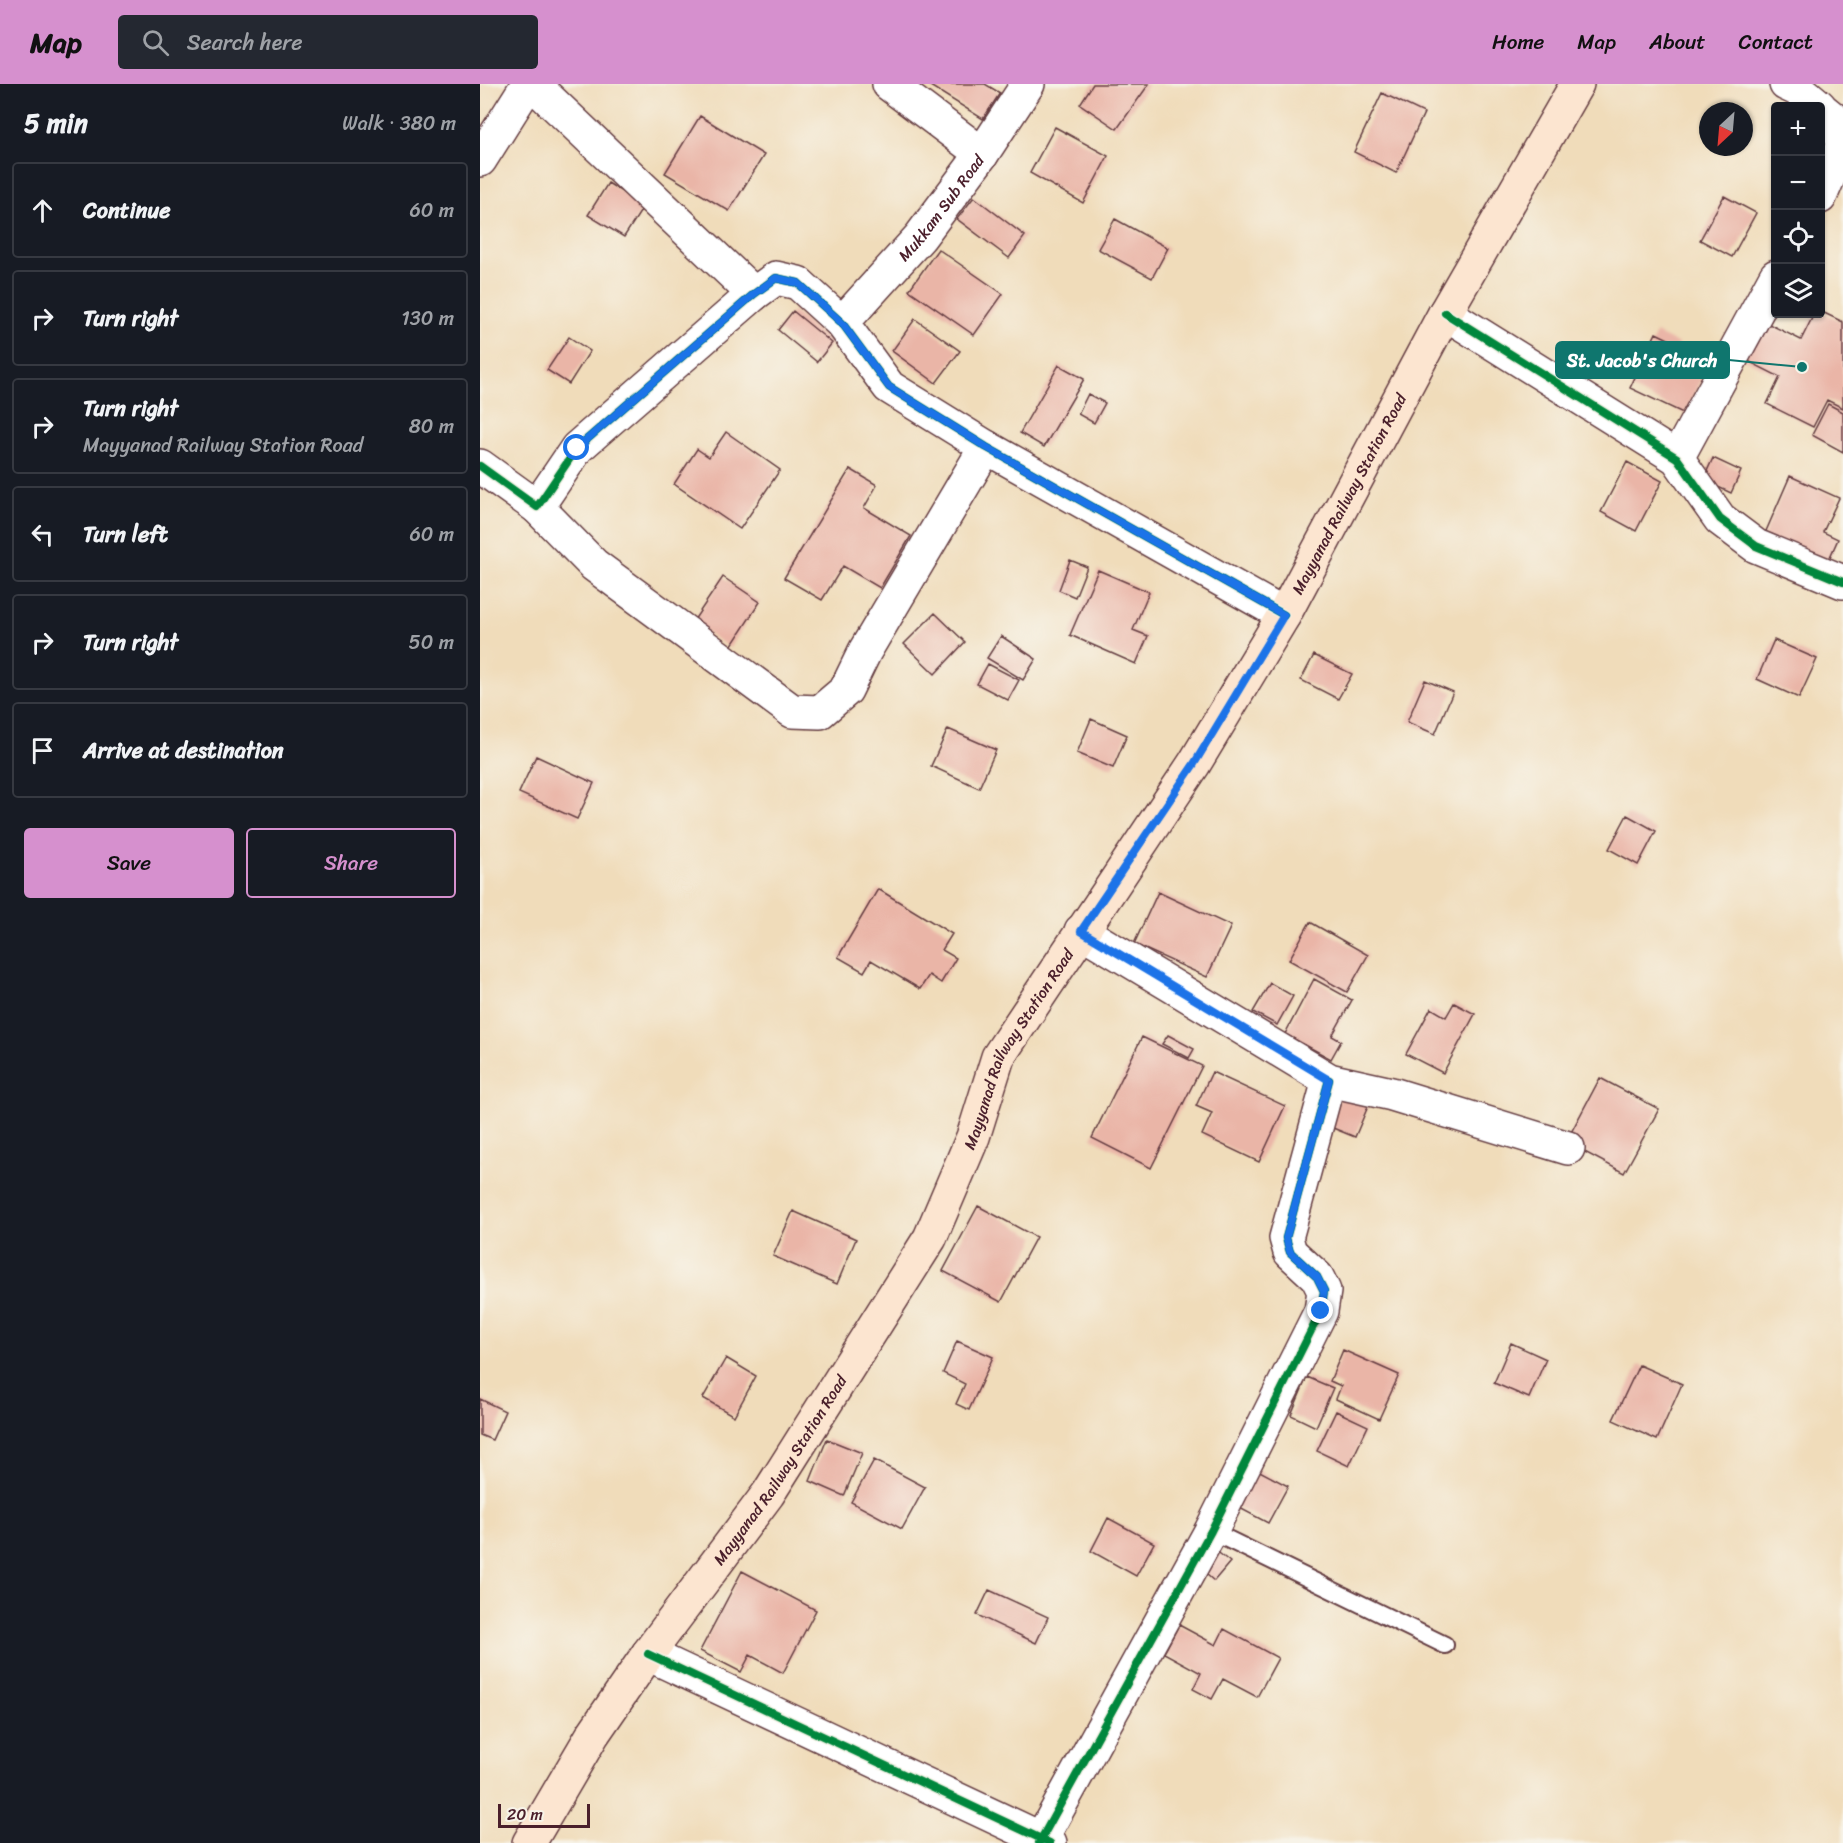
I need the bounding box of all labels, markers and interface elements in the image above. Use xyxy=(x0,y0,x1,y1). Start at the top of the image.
search box xyxy=(118,15,538,69)
text: Map xyxy=(30,18,82,67)
text: Search here xyxy=(187,23,303,62)
text: Home xyxy=(1492,23,1544,61)
text: Map xyxy=(1577,23,1616,61)
text: About xyxy=(1649,23,1706,61)
text: Contact xyxy=(1739,23,1813,61)
icon: search xyxy=(139,26,172,59)
text: 5 min xyxy=(24,100,88,146)
north arrow xyxy=(1699,102,1753,156)
map controls xyxy=(1771,102,1825,318)
button: + xyxy=(1771,102,1825,156)
text: Walk · 380 m xyxy=(342,106,456,141)
street label: Mukkam Sub Road xyxy=(890,147,993,268)
button: − xyxy=(1771,156,1825,210)
text: Continue xyxy=(83,191,171,230)
text: 60 m xyxy=(409,193,454,228)
icon: ahead xyxy=(26,194,59,227)
button: locate xyxy=(1771,210,1825,264)
button: layers xyxy=(1771,264,1825,318)
text: Turn right xyxy=(83,299,178,338)
text: 130 m xyxy=(401,301,454,336)
icon: right xyxy=(26,302,59,335)
callout: St. Jacob's Church xyxy=(1556,342,1729,378)
text: St. Jacob's Church xyxy=(1566,345,1718,377)
street label: Mayyanad Railway Station Road xyxy=(1283,386,1415,600)
text: Turn right xyxy=(83,389,178,428)
text: 80 m xyxy=(409,409,454,444)
icon: right xyxy=(26,410,59,443)
text: Mayyanad Railway Station Road xyxy=(83,428,363,463)
route start xyxy=(563,434,589,460)
text: Turn left xyxy=(83,515,168,554)
text: 60 m xyxy=(409,517,454,552)
icon: left xyxy=(26,518,59,551)
text: Turn right xyxy=(83,623,178,662)
text: 50 m xyxy=(409,625,454,660)
icon: right xyxy=(26,626,59,659)
text: Arrive at destination xyxy=(83,731,284,770)
icon: arrive xyxy=(26,734,59,767)
button: Save xyxy=(24,828,234,898)
button: Share xyxy=(246,828,456,898)
street label: Mayyanad Railway Station Road xyxy=(955,941,1082,1154)
route end xyxy=(1307,1297,1333,1323)
street label: Mayyanad Railway Station Road xyxy=(705,1368,855,1571)
text: 20 m xyxy=(507,1800,543,1829)
scale bar xyxy=(498,1801,590,1828)

